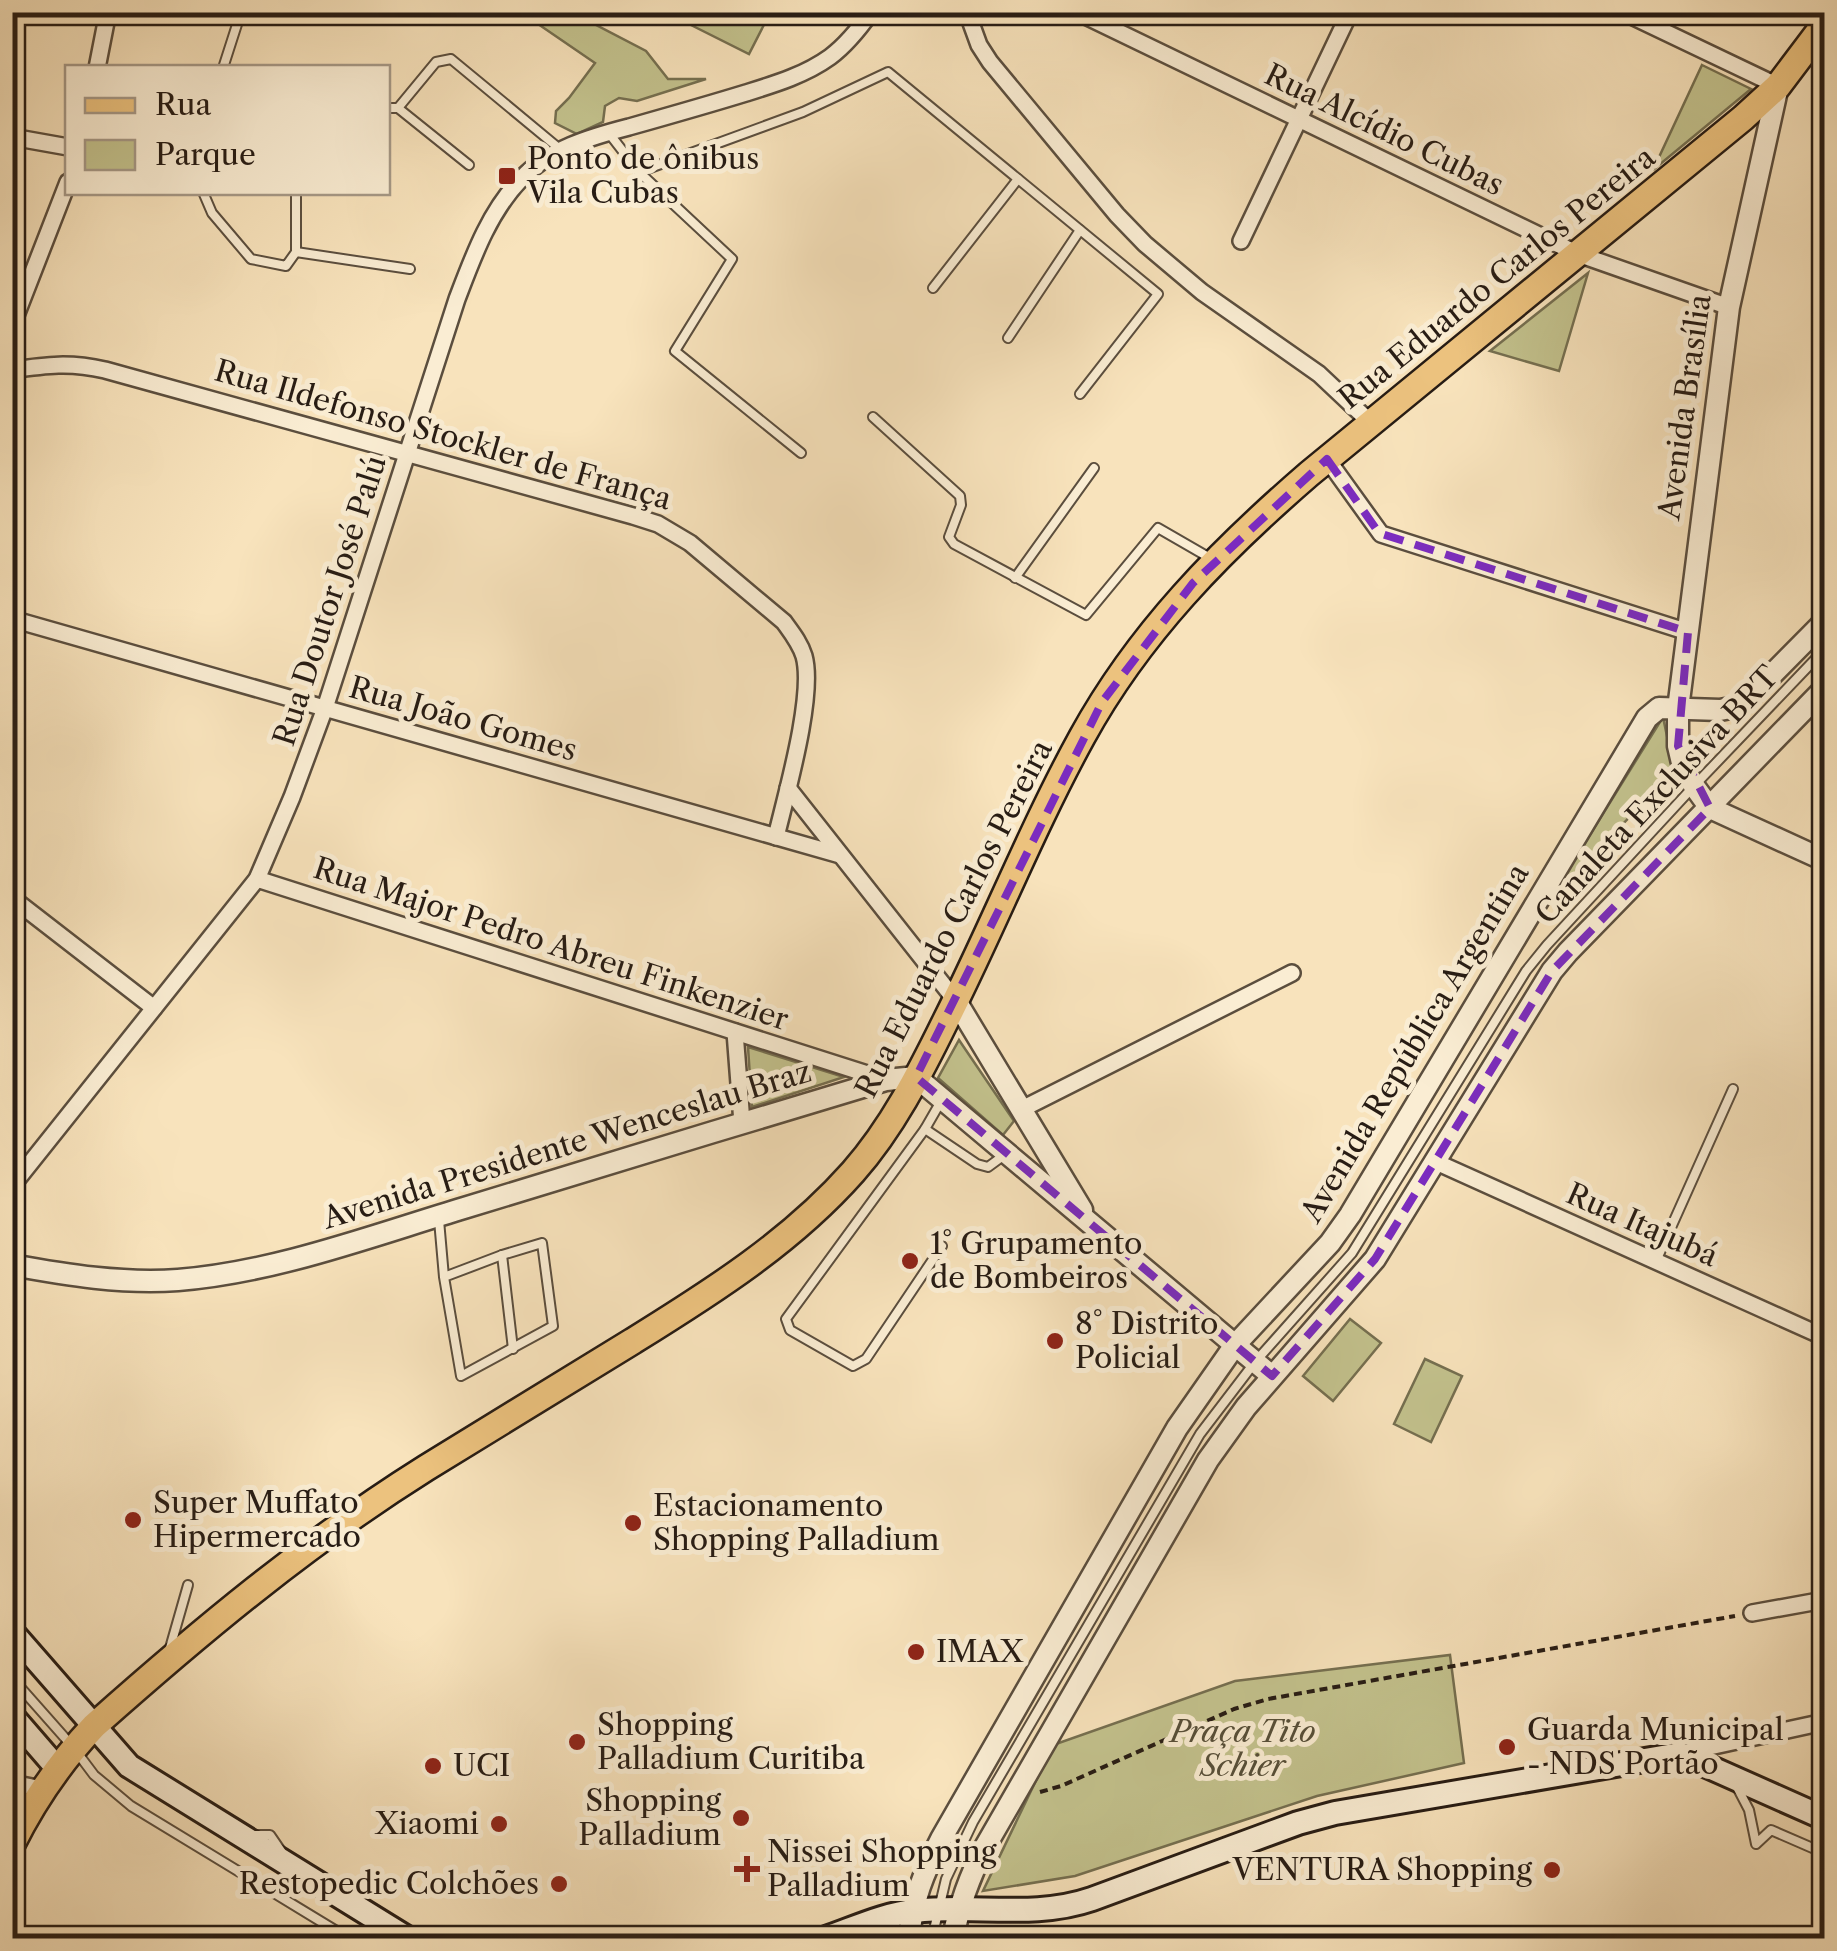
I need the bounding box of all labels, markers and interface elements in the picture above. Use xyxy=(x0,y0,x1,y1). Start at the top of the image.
street label: Rua Alcídio Cubas xyxy=(1259,56,1510,203)
legend xyxy=(65,65,390,195)
text: Rua xyxy=(155,86,211,123)
text: Parque xyxy=(155,136,256,173)
street label: Rua Eduardo Carlos Pereira xyxy=(1331,138,1662,417)
place label: Ponto de ônibus Vila Cubas xyxy=(526,140,759,211)
marker: Ponto de ônibus Vila Cubas xyxy=(496,165,518,187)
street label: Avenida Brasília xyxy=(1650,292,1719,523)
street label: Rua Ildefonso Stockler de França xyxy=(211,351,676,518)
street label: Rua Doutor José Palú xyxy=(265,451,394,751)
street label: Canaleta Exclusiva BRT xyxy=(1527,658,1786,931)
street label: Rua João Gomes xyxy=(345,668,581,769)
street label: Rua Eduardo Carlos Pereira xyxy=(847,734,1060,1104)
street label: Rua Major Pedro Abreu Finkenzier xyxy=(309,849,794,1038)
street label: Avenida República Argentina xyxy=(1292,857,1537,1230)
street label: Avenida Presidente Wenceslau Braz xyxy=(317,1052,816,1237)
street label: Rua Itajubá xyxy=(1561,1175,1724,1274)
place label: 1° Grupamento de Bombeiros xyxy=(930,1225,1142,1296)
marker: 1° Grupamento de Bombeiros xyxy=(899,1250,921,1272)
place label: 8° Distrito Policial xyxy=(1075,1305,1219,1376)
marker: 8° Distrito Policial xyxy=(1044,1330,1066,1352)
place label: Super Muffato Hipermercado xyxy=(153,1484,361,1555)
place label: Estacionamento Shopping Palladium xyxy=(653,1487,940,1558)
marker: Super Muffato Hipermercado xyxy=(122,1509,144,1531)
marker: Estacionamento Shopping Palladium xyxy=(622,1512,644,1534)
place label: IMAX xyxy=(936,1633,1024,1670)
marker: IMAX xyxy=(905,1641,927,1663)
place label: Shopping Palladium Curitiba xyxy=(597,1706,865,1777)
place label: Guarda Municipal - NDS Portão xyxy=(1527,1711,1784,1782)
park label: Praça Tito Schier xyxy=(1168,1713,1316,1784)
marker: Shopping Palladium Curitiba xyxy=(566,1731,588,1753)
marker: Guarda Municipal - NDS Portão xyxy=(1496,1736,1518,1758)
place label: UCI xyxy=(453,1747,510,1784)
marker: UCI xyxy=(422,1755,444,1777)
place label: Shopping Palladium xyxy=(578,1782,721,1853)
place label: Xiaomi xyxy=(374,1805,479,1842)
marker: Shopping Palladium xyxy=(730,1807,752,1829)
marker: Xiaomi xyxy=(488,1813,510,1835)
place label: Nissei Shopping Palladium xyxy=(767,1833,997,1904)
place label: VENTURA Shopping xyxy=(1231,1851,1532,1888)
marker: Nissei Shopping Palladium xyxy=(736,1858,758,1880)
marker: VENTURA Shopping xyxy=(1541,1859,1563,1881)
place label: Restopedic Colchões xyxy=(239,1865,539,1902)
marker: Restopedic Colchões xyxy=(548,1873,570,1895)

